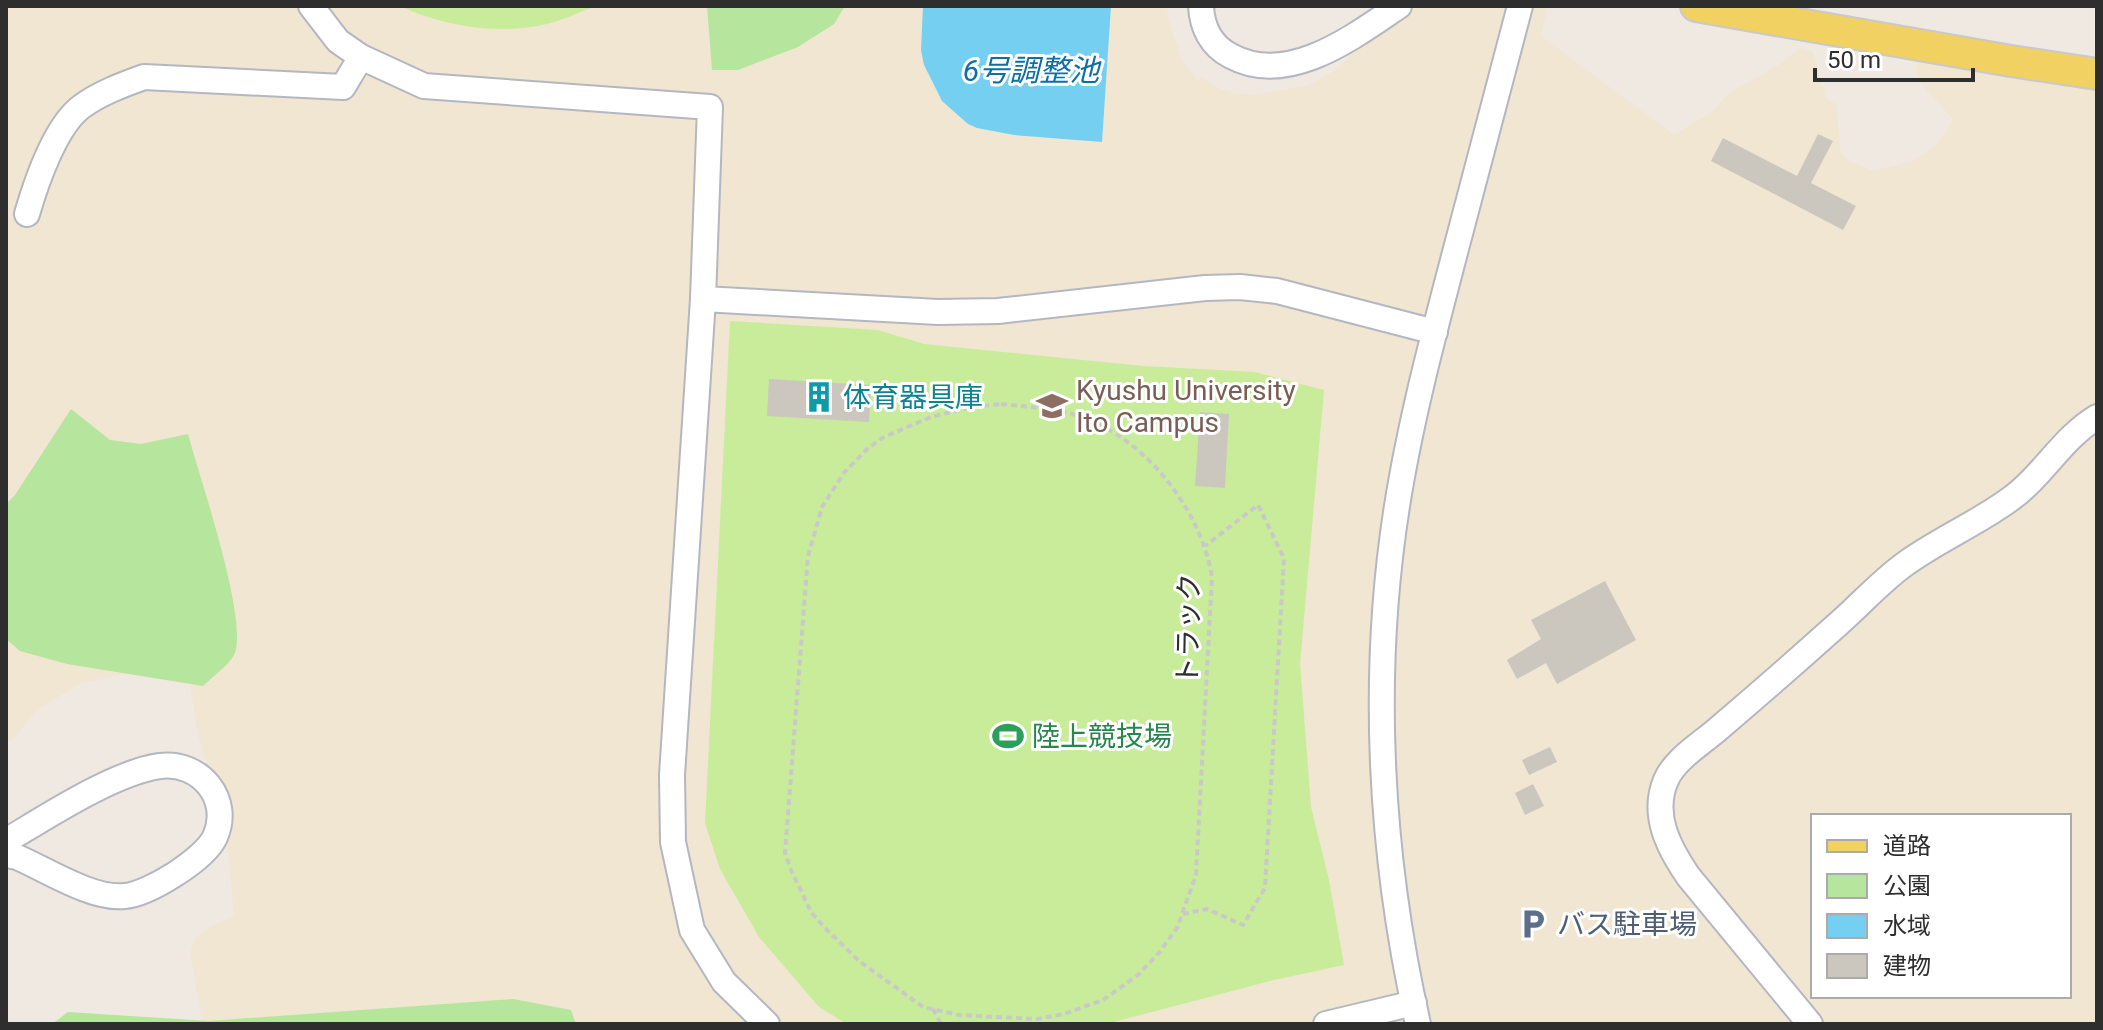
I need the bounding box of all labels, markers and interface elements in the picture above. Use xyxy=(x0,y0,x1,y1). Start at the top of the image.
scale bar xyxy=(1815,32,1973,82)
text: 50 m xyxy=(1827,46,1881,74)
water label: 6号調整池 xyxy=(963,53,1102,88)
place label: Kyushu University Ito Campus xyxy=(1076,374,1296,439)
building icon: 体育器具庫 xyxy=(802,380,836,414)
place label: 体育器具庫 xyxy=(843,381,983,414)
school or university icon: Kyushu University Ito Campus xyxy=(1035,389,1069,423)
street label: トラック xyxy=(1171,573,1206,685)
sports icon: 陸上競技場 xyxy=(991,719,1025,753)
place label: 陸上競技場 xyxy=(1032,720,1172,753)
legend xyxy=(1811,814,2071,998)
text: 道路 xyxy=(1883,832,1931,860)
text: 公園 xyxy=(1883,872,1931,900)
parking icon: バス駐車場 xyxy=(1516,907,1550,941)
place label: バス駐車場 xyxy=(1557,908,1697,941)
text: 水域 xyxy=(1883,912,1931,940)
text: 建物 xyxy=(1883,952,1931,980)

